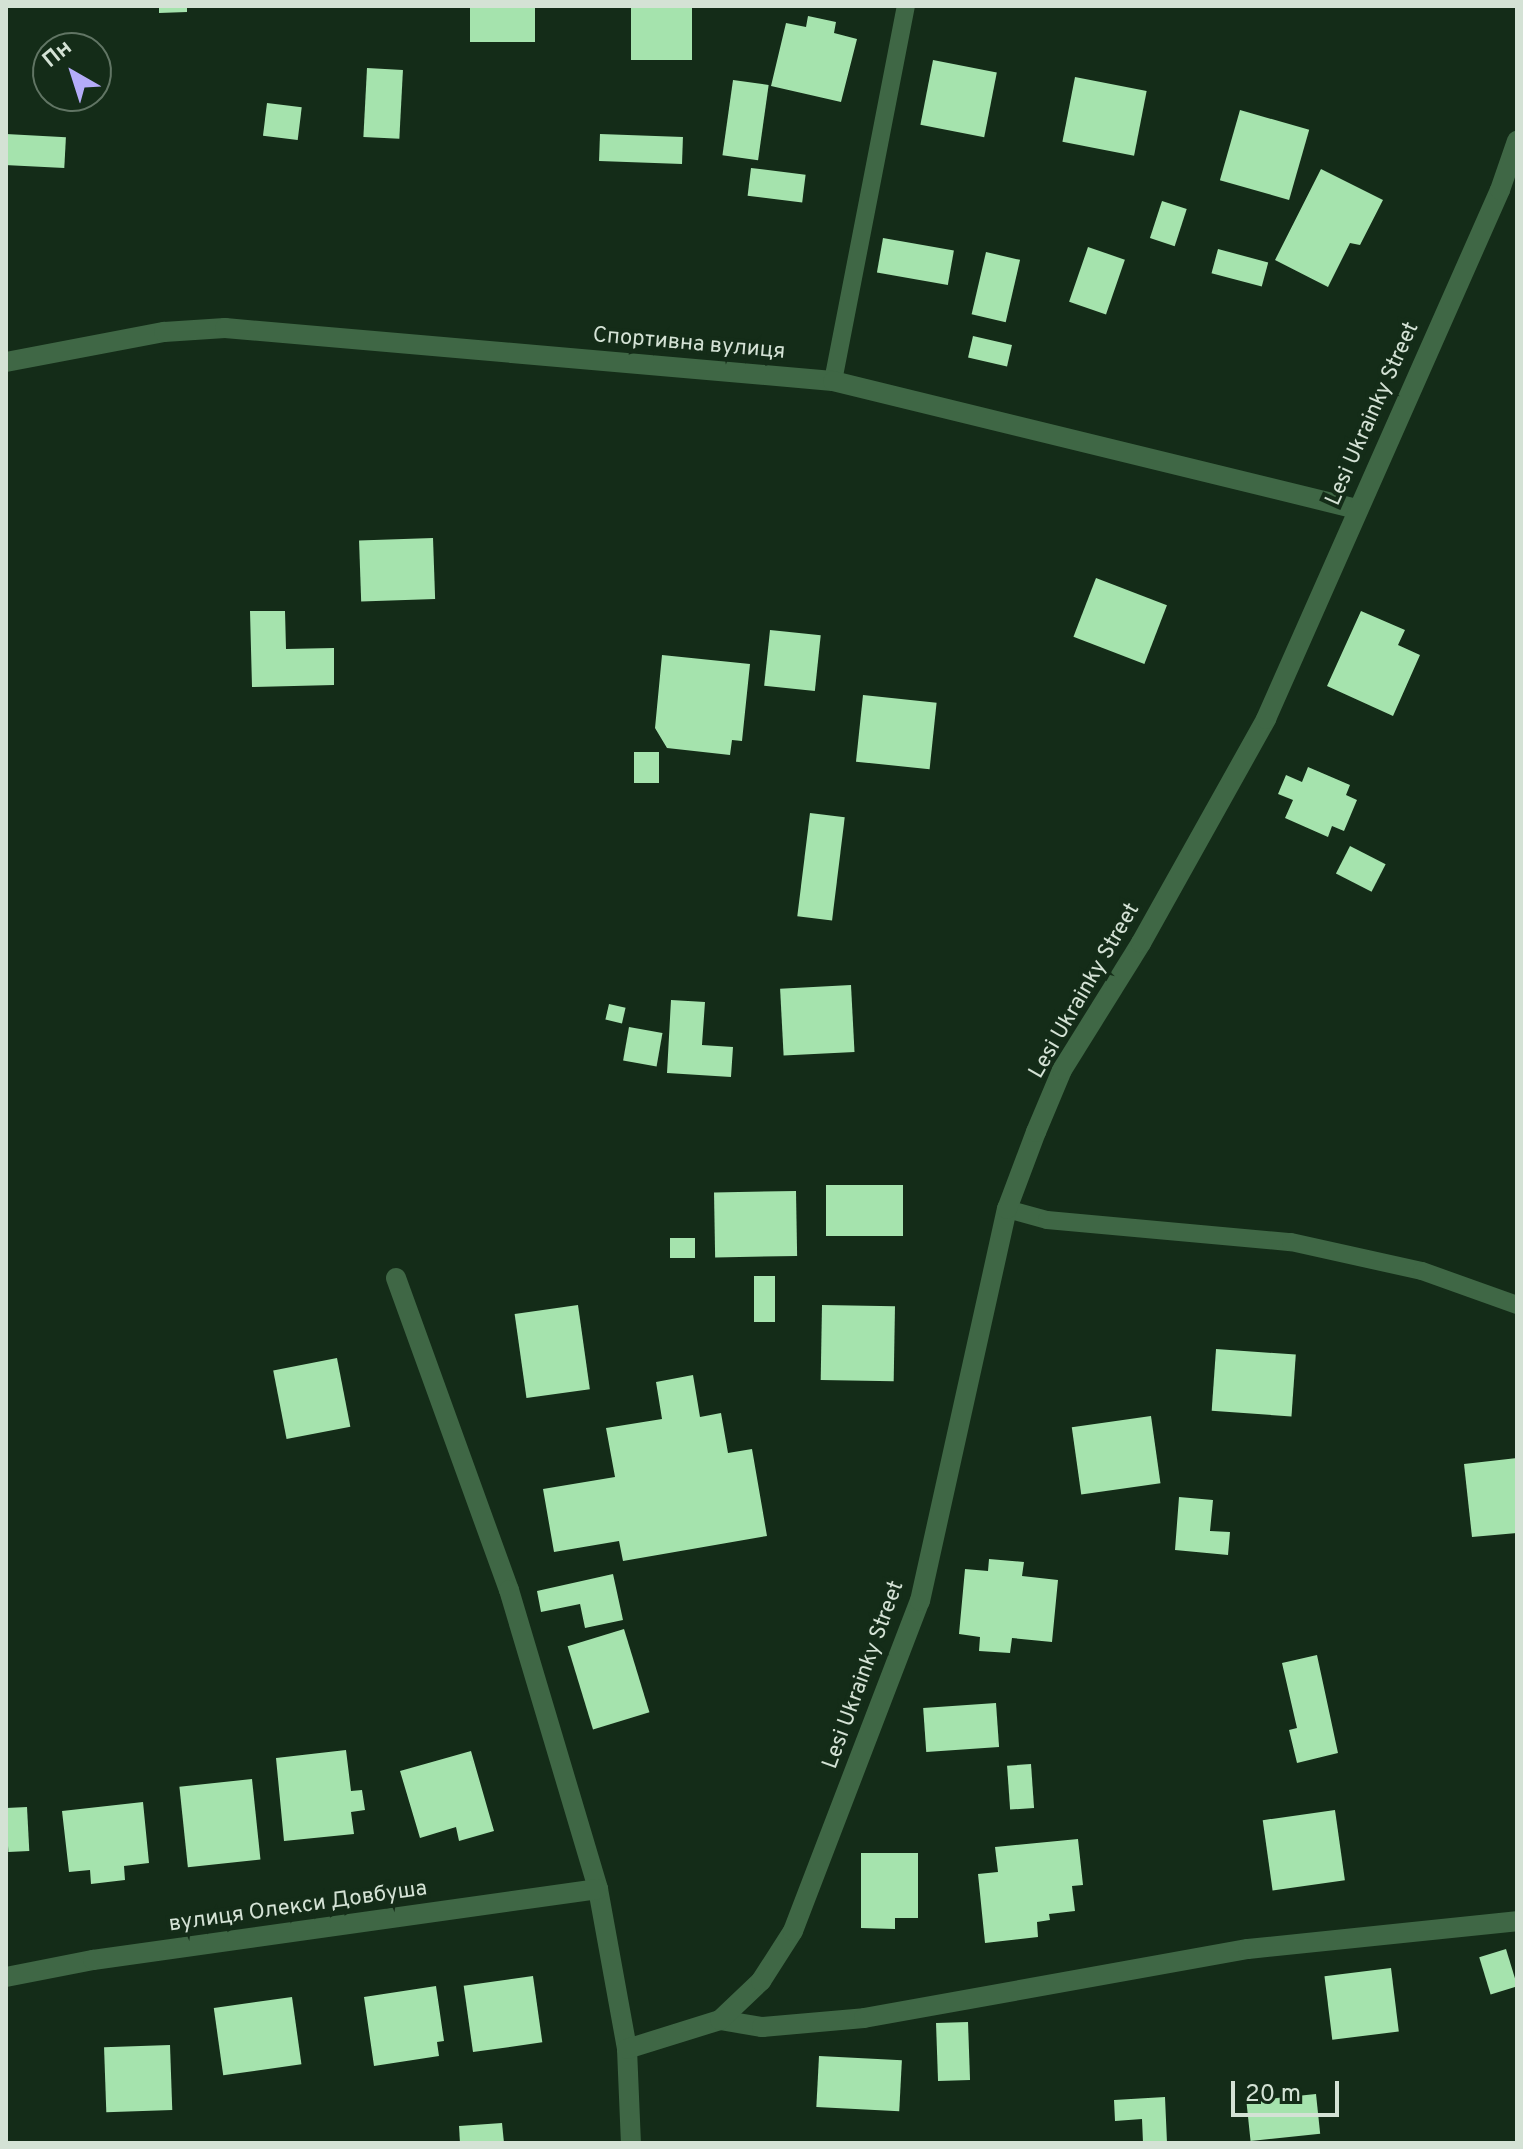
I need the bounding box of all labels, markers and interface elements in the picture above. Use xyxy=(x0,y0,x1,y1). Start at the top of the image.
north arrow xyxy=(32,32,112,112)
text: Пн xyxy=(38,35,78,74)
street label: Lesi Ukrainky Street xyxy=(1321,318,1425,510)
street label: Спортивна вулиця xyxy=(592,322,786,366)
street label: Lesi Ukrainky Street xyxy=(1024,899,1146,1083)
street label: Lesi Ukrainky Street xyxy=(818,1577,910,1773)
street label: вулиця Олекси Довбуша xyxy=(167,1876,429,1938)
scale bar xyxy=(1235,2065,1343,2115)
text: 20 m xyxy=(1245,2080,1301,2110)

